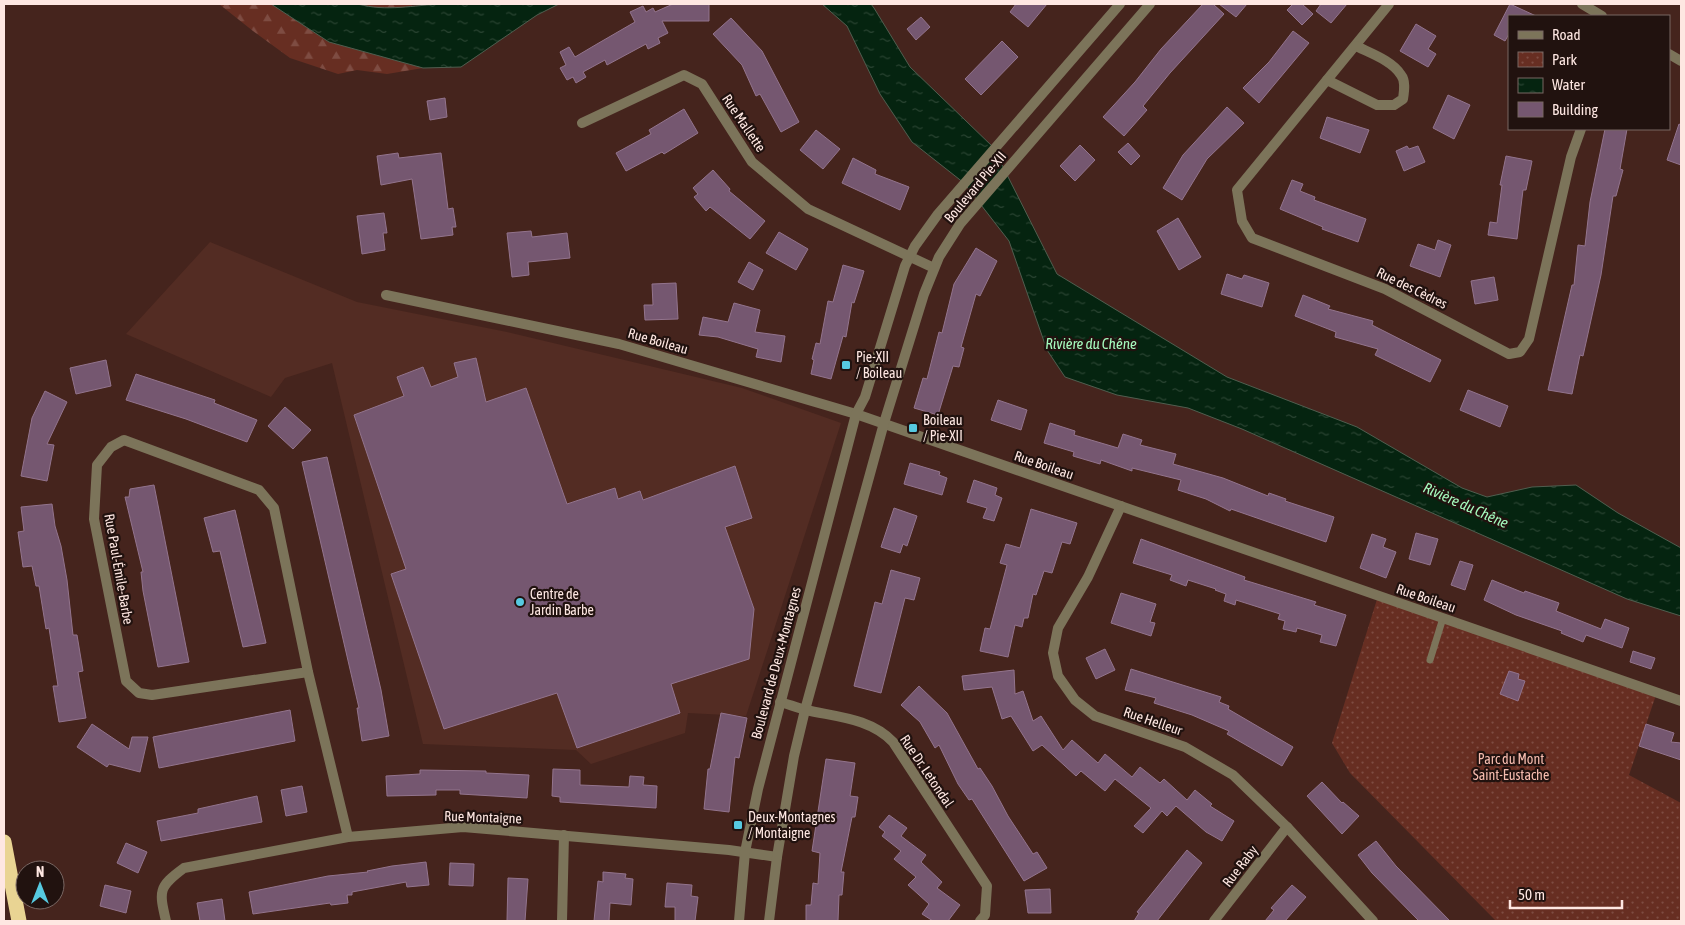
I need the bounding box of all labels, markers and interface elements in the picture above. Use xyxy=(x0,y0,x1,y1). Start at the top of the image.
legend xyxy=(1508,15,1670,130)
text: Road xyxy=(1552,26,1581,43)
text: Park xyxy=(1552,51,1577,68)
text: Water xyxy=(1552,76,1585,93)
street label: Rue Mallette xyxy=(719,91,769,155)
text: Building xyxy=(1552,101,1598,118)
street label: Boulevard Pie-XII xyxy=(941,148,1009,226)
street label: Rue des Cèdres xyxy=(1374,264,1450,312)
street label: Rue Boileau xyxy=(626,325,690,357)
water label: Rivière du Chêne xyxy=(1045,335,1137,352)
place label: Pie-XII / Boileau xyxy=(856,349,902,381)
marker: Pie-XII / Boileau xyxy=(840,359,852,371)
place label: Boileau / Pie-XII xyxy=(923,412,963,444)
marker: Boileau / Pie-XII xyxy=(907,422,919,434)
street label: Rue Boileau xyxy=(1012,447,1076,483)
water label: Rivière du Chêne xyxy=(1421,479,1511,531)
street label: Rue Paul-Émile-Barbe xyxy=(101,512,137,626)
street label: Rue Boileau xyxy=(1394,580,1458,616)
street label: Boulevard de Deux-Montagnes xyxy=(748,585,804,741)
place label: Centre de Jardin Barbe xyxy=(530,586,594,618)
marker: Centre de Jardin Barbe xyxy=(514,596,526,608)
street label: Rue Helleur xyxy=(1122,703,1185,739)
street label: Rue Dr. Letondal xyxy=(897,732,957,810)
park label: Parc du Mont Saint-Eustache xyxy=(1473,751,1549,783)
street label: Rue Montaigne xyxy=(444,808,522,826)
place label: Deux-Montagnes / Montaigne xyxy=(748,809,836,841)
marker: Deux-Montagnes / Montaigne xyxy=(732,819,744,831)
street label: Rue Raby xyxy=(1219,842,1261,890)
north arrow xyxy=(15,860,65,910)
text: N xyxy=(36,864,44,880)
scale bar xyxy=(1510,878,1622,910)
text: 50 m xyxy=(1518,886,1545,903)

